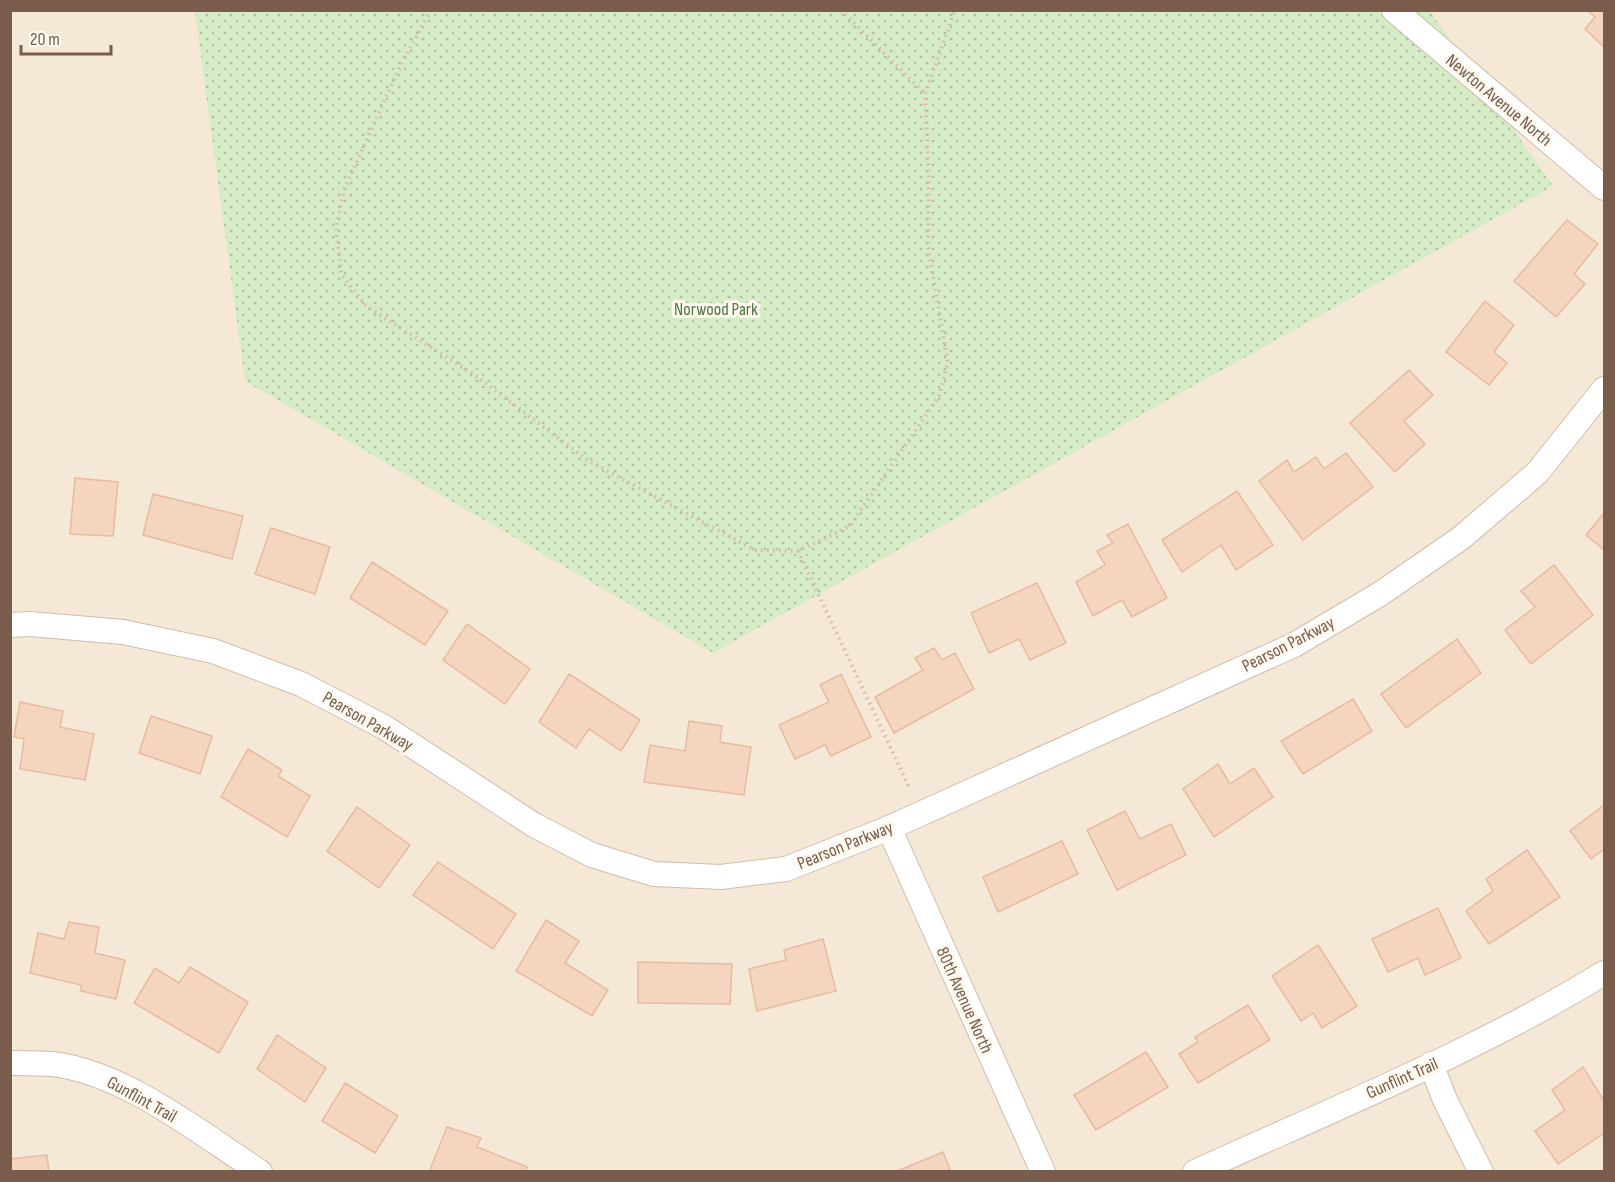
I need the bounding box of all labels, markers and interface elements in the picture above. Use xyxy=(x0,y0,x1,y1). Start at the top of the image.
scale bar xyxy=(21,18,111,56)
text: 20 m xyxy=(30,29,60,50)
street label: Newton Avenue North xyxy=(1441,50,1556,151)
park label: Norwood Park xyxy=(674,299,758,320)
street label: Pearson Parkway xyxy=(1238,612,1338,677)
street label: Pearson Parkway xyxy=(319,687,417,756)
street label: Pearson Parkway xyxy=(794,817,896,874)
street label: 80th Avenue North xyxy=(932,944,997,1057)
street label: Gunflint Trail xyxy=(1363,1053,1441,1104)
street label: Gunflint Trail xyxy=(103,1072,180,1127)

